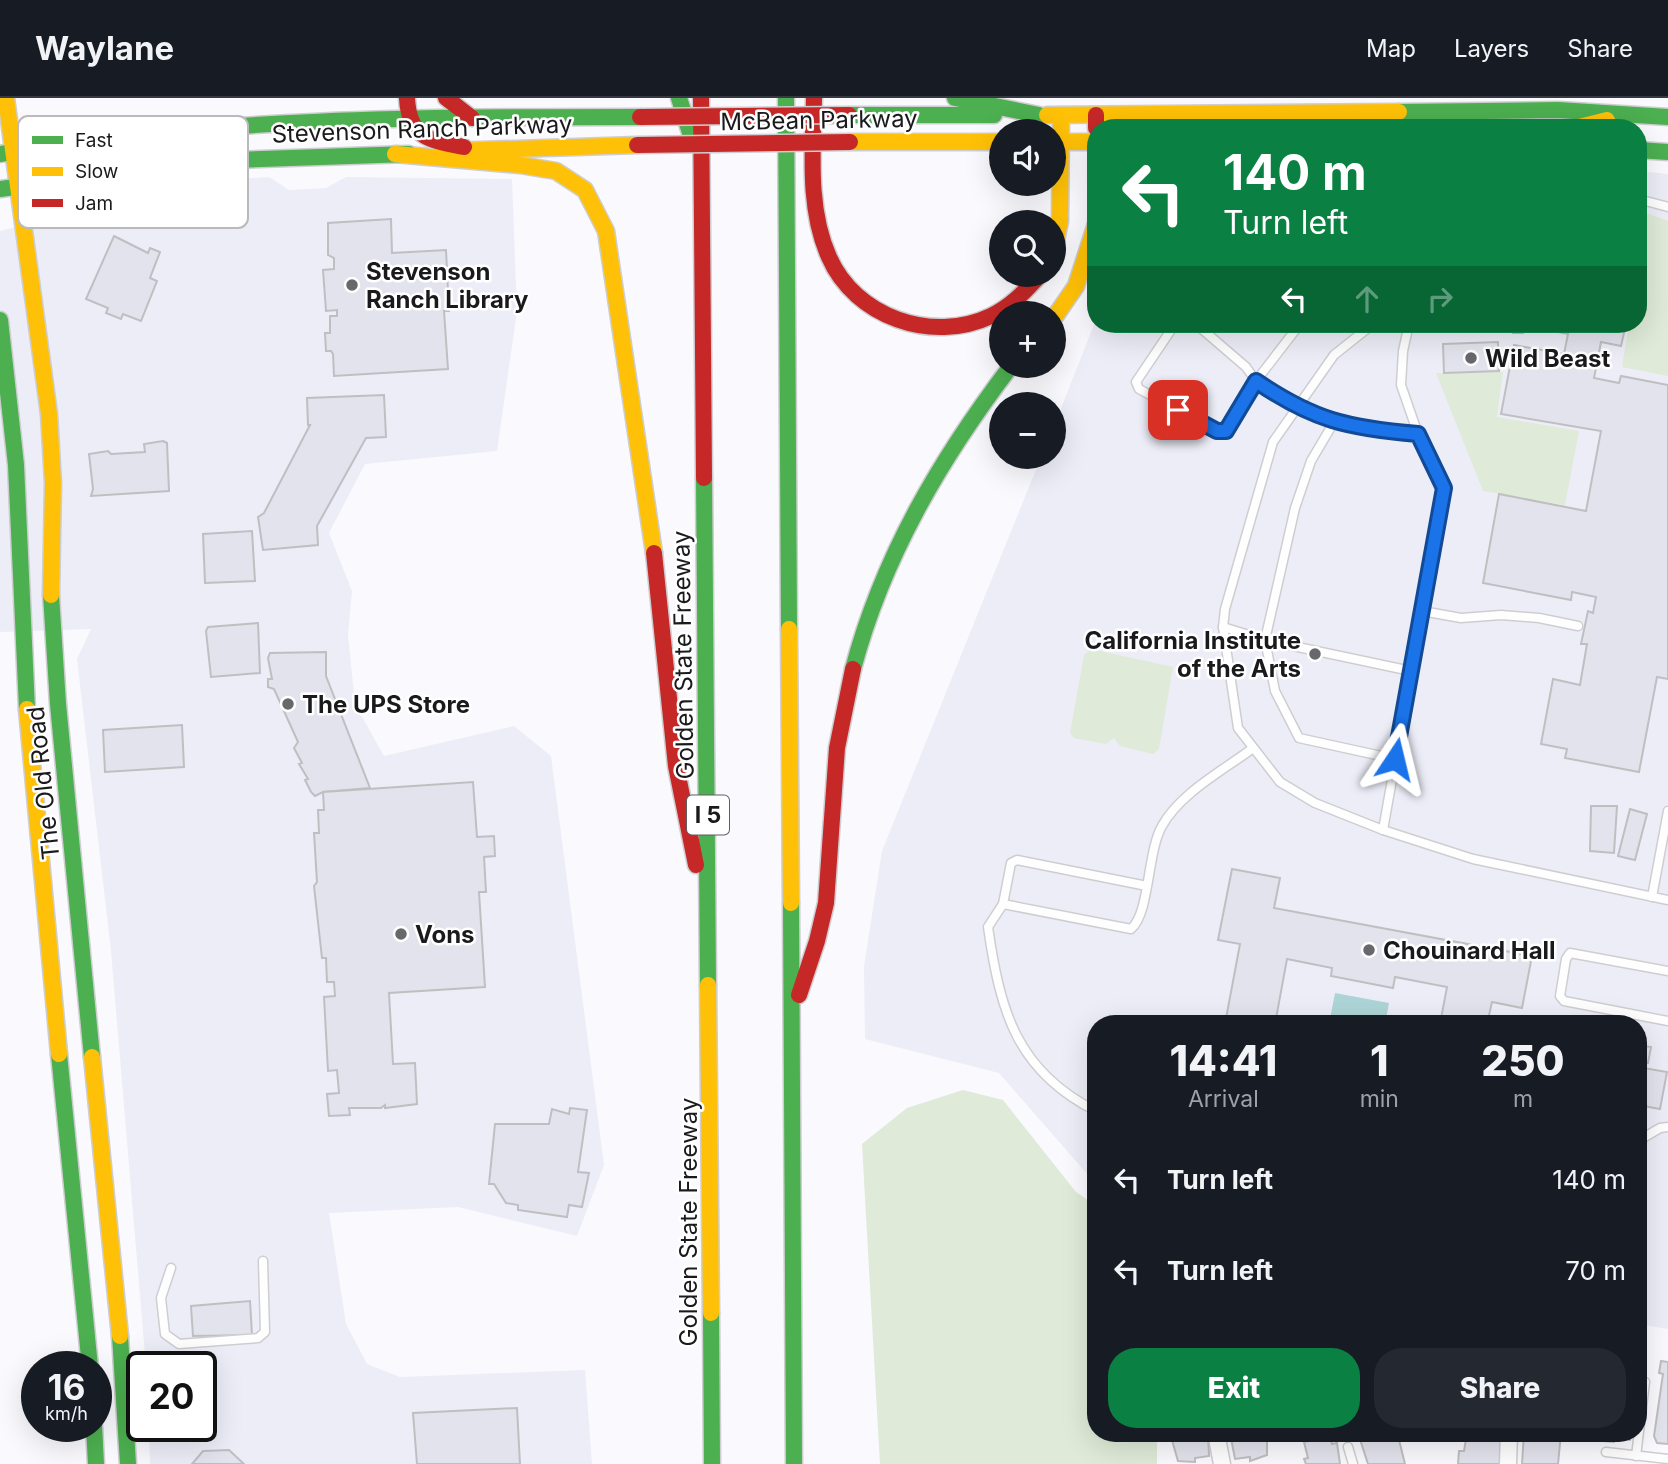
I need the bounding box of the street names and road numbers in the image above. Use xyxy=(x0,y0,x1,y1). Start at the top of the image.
street label: McBean Parkway xyxy=(720,104,918,136)
street label: Stevenson Ranch Parkway xyxy=(271,109,573,149)
street label: Golden State Freeway xyxy=(666,530,700,780)
street label: The Old Road xyxy=(21,705,65,861)
road number: I 5 xyxy=(687,796,729,834)
street label: Golden State Freeway xyxy=(674,1098,703,1346)

